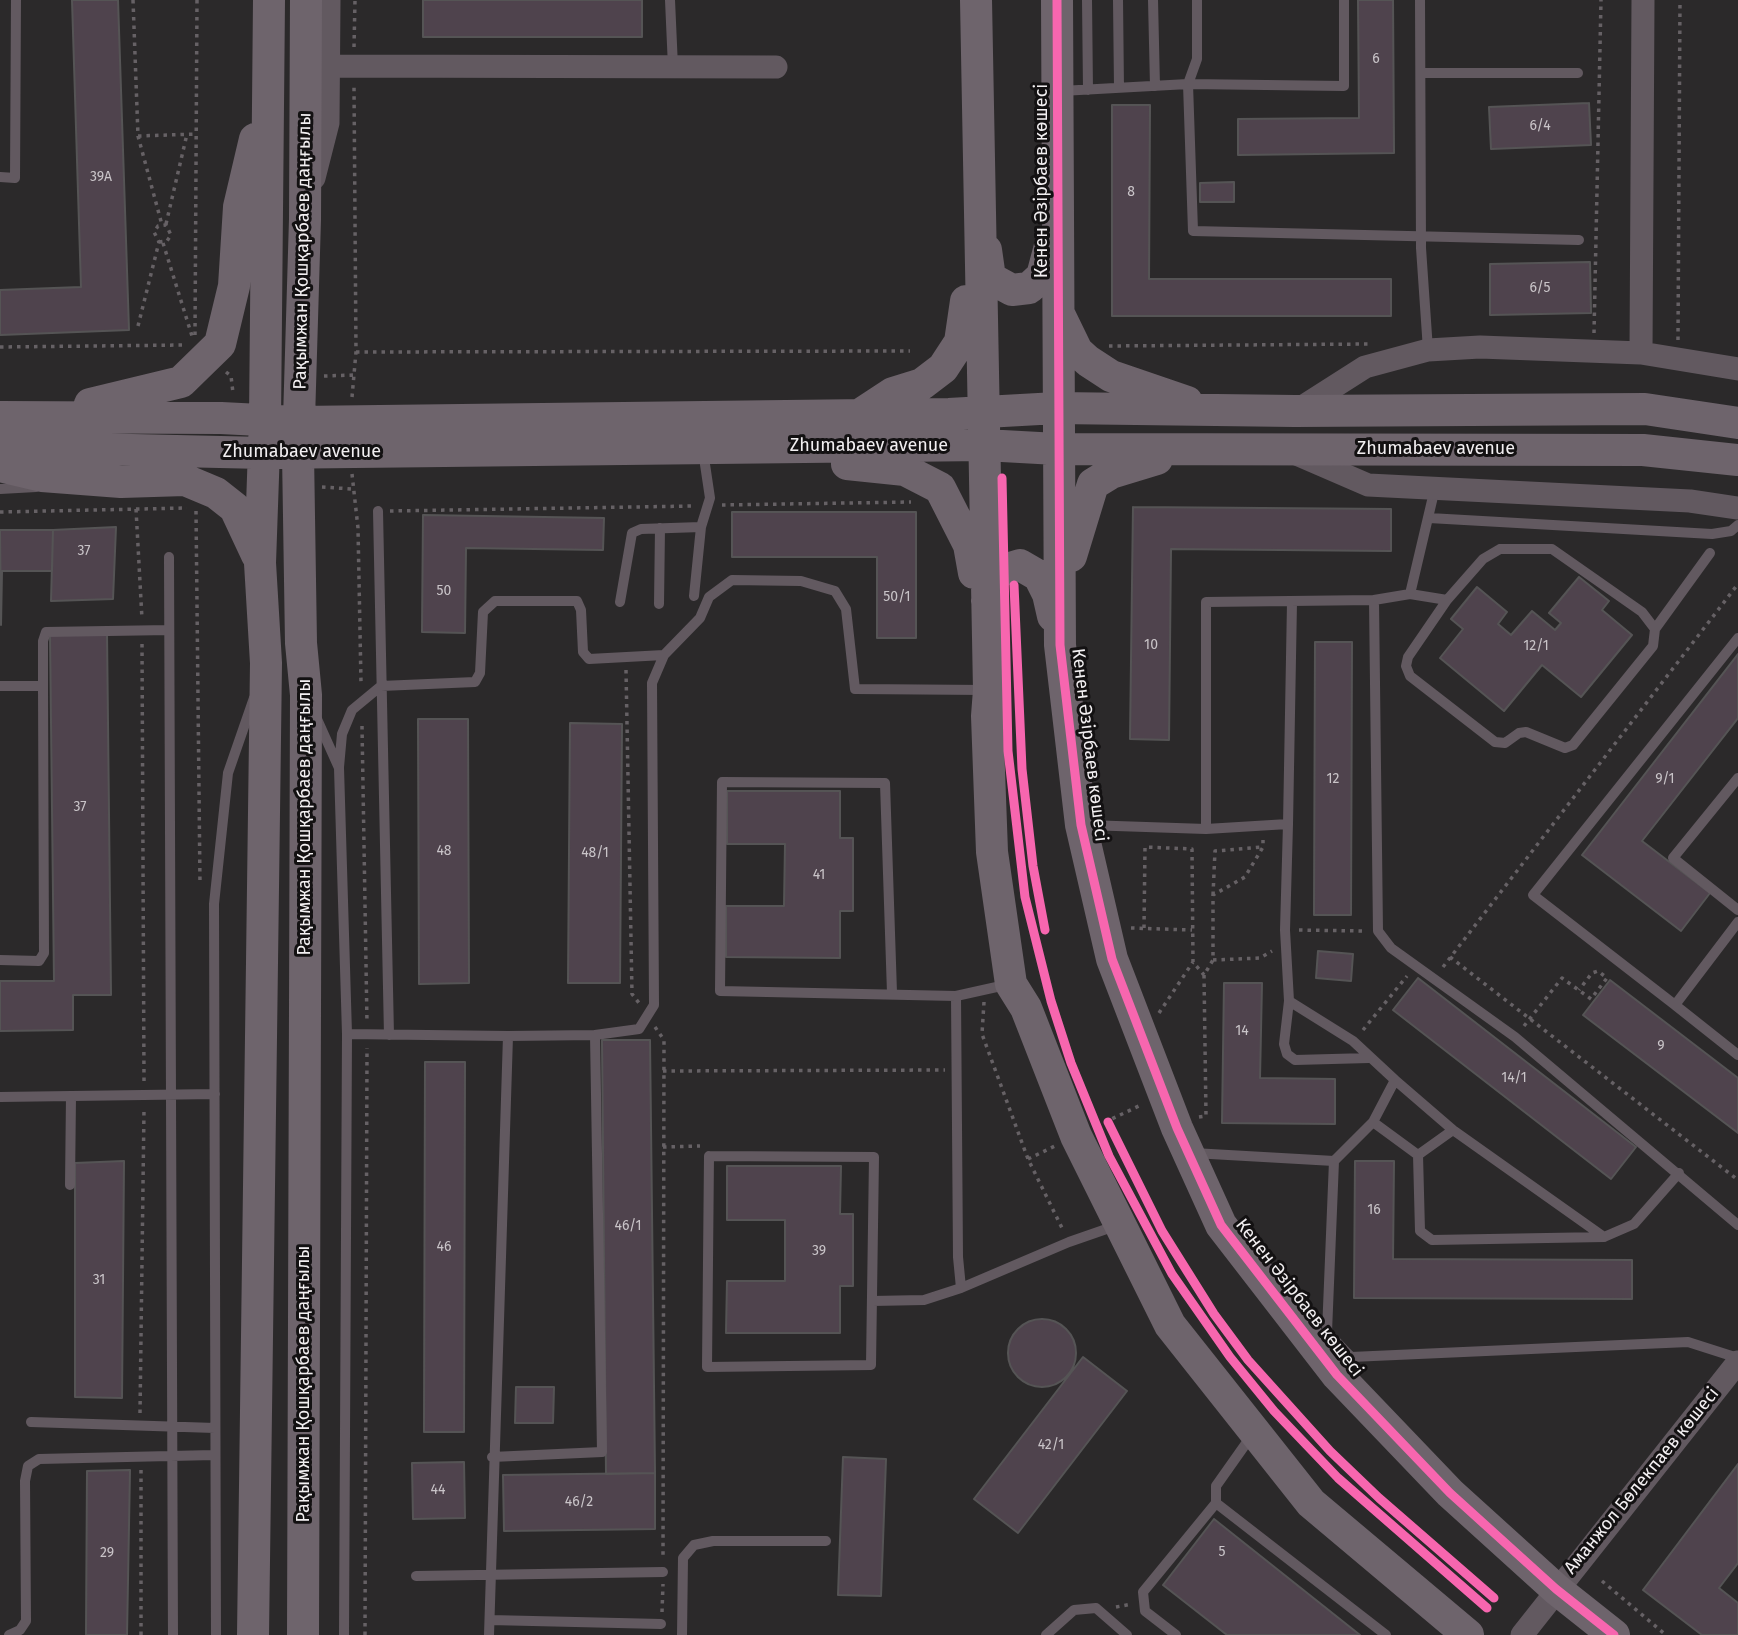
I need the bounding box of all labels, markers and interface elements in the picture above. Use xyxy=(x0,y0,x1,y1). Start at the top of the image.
house number: 6 xyxy=(1372,51,1380,67)
street label: Кенен Әзірбаев көшесі xyxy=(1031,84,1053,278)
street label: Рақымжан Қошқарбаев даңғылы xyxy=(290,112,316,390)
house number: 6/4 xyxy=(1529,118,1551,134)
house number: 39A xyxy=(90,169,112,185)
house number: 8 xyxy=(1127,184,1135,200)
house number: 6/5 xyxy=(1529,280,1551,296)
street label: Zhumabaev avenue xyxy=(790,435,948,457)
street label: Zhumabaev avenue xyxy=(1357,438,1515,460)
street label: Zhumabaev avenue xyxy=(223,441,381,463)
house number: 37 xyxy=(77,543,91,559)
house number: 50 xyxy=(437,583,451,599)
house number: 50/1 xyxy=(883,589,911,605)
house number: 10 xyxy=(1144,637,1158,653)
house number: 12/1 xyxy=(1523,638,1549,654)
street label: Кенен Әзірбаев көшесі xyxy=(1066,647,1112,843)
street label: Рақымжан Қошқарбаев даңғылы xyxy=(294,678,316,956)
house number: 12 xyxy=(1327,771,1339,787)
house number: 9/1 xyxy=(1655,771,1675,787)
house number: 37 xyxy=(73,799,87,815)
house number: 48 xyxy=(436,843,452,859)
house number: 48/1 xyxy=(581,845,609,861)
house number: 41 xyxy=(813,867,825,883)
house number: 14 xyxy=(1235,1023,1249,1039)
house number: 9 xyxy=(1657,1038,1665,1054)
house number: 14/1 xyxy=(1501,1070,1527,1086)
house number: 16 xyxy=(1367,1202,1381,1218)
street label: Кенен Әзірбаев көшесі xyxy=(1231,1215,1367,1381)
house number: 46/1 xyxy=(614,1218,642,1234)
house number: 46 xyxy=(437,1239,451,1255)
house number: 39 xyxy=(812,1243,826,1259)
street label: Рақымжан Қошқарбаев даңғылы xyxy=(293,1245,315,1523)
house number: 31 xyxy=(93,1272,105,1288)
street label: Аманжол Бөлекпаев көшесі xyxy=(1560,1383,1724,1579)
house number: 42/1 xyxy=(1038,1437,1064,1453)
house number: 44 xyxy=(431,1482,445,1498)
house number: 46/2 xyxy=(565,1494,593,1510)
house number: 5 xyxy=(1218,1544,1226,1560)
house number: 29 xyxy=(100,1545,114,1561)

